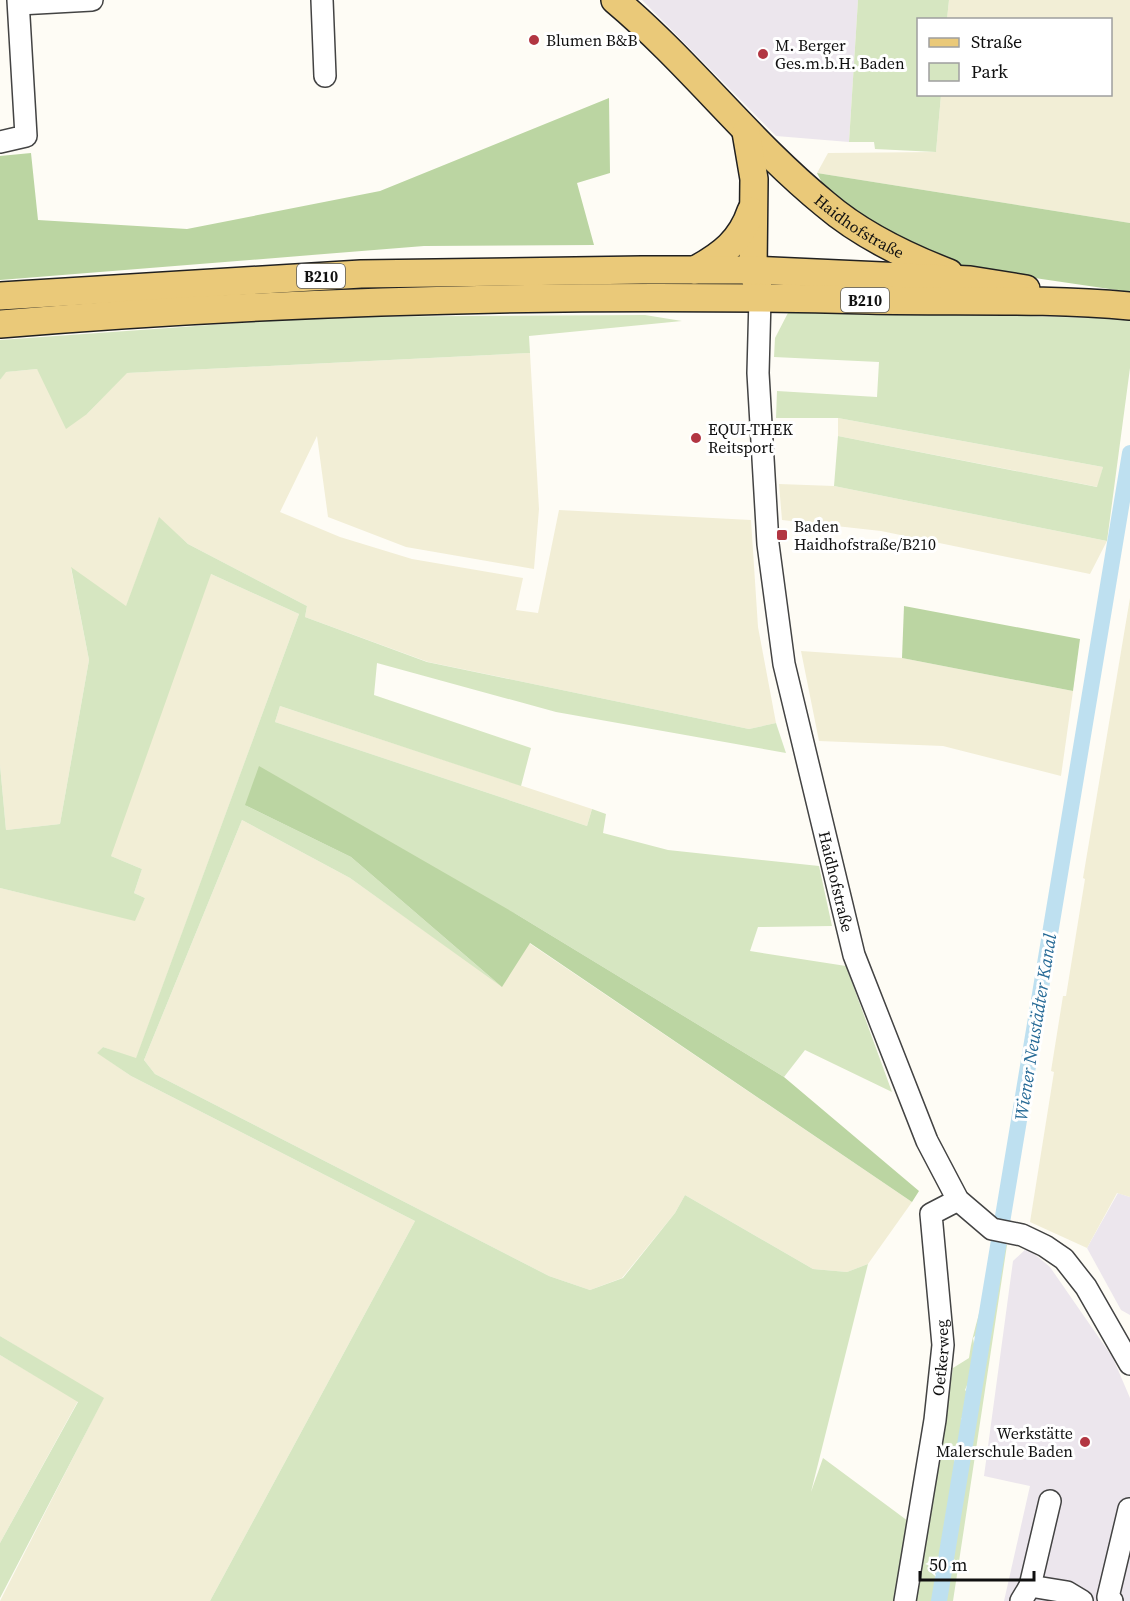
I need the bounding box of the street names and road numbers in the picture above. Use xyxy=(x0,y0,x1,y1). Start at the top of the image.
street label: Haidhofstraße xyxy=(810,189,908,263)
road number: B210 xyxy=(297,264,345,288)
road number: B210 xyxy=(841,288,889,312)
street label: Haidhofstraße xyxy=(814,829,859,934)
street label: Oetkerweg xyxy=(927,1319,954,1397)

